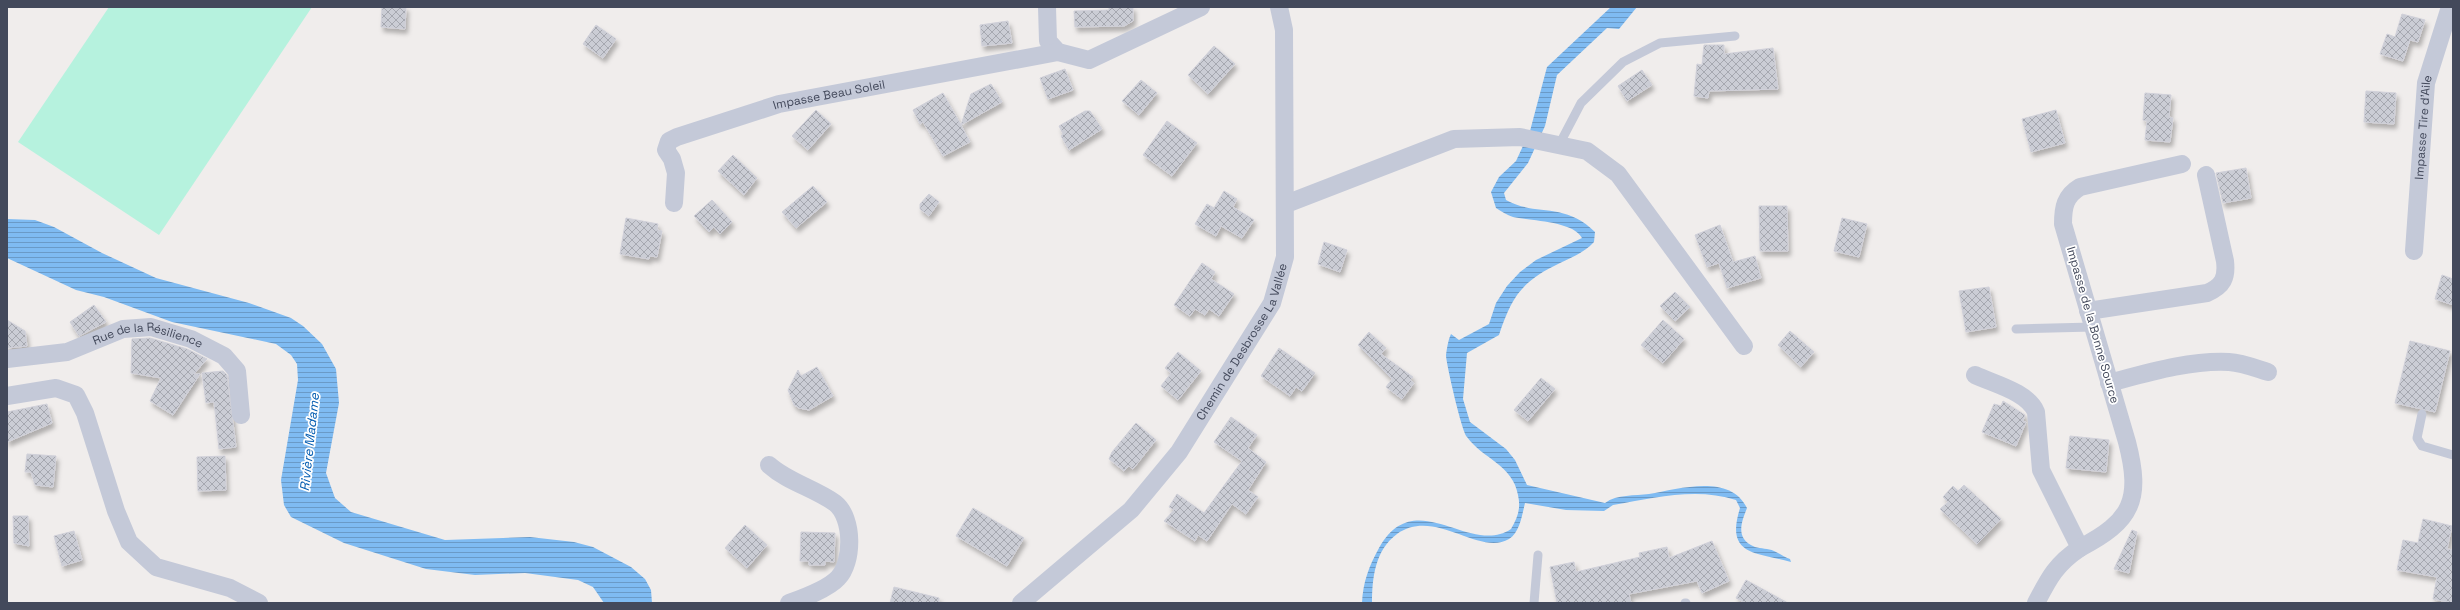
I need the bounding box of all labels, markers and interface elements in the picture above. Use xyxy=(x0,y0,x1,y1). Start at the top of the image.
street label: Impasse Tire d'Aile xyxy=(2411,73,2436,180)
street label: Impasse Beau Soleil xyxy=(771,76,886,113)
street label: Impasse de la Bonne Source xyxy=(2063,245,2123,405)
street label: Chemin de Desbrosse La Vallée xyxy=(1193,261,1291,423)
street label: Rue de la Résilience xyxy=(90,319,206,352)
water label: Rivière Madame xyxy=(296,391,323,492)

